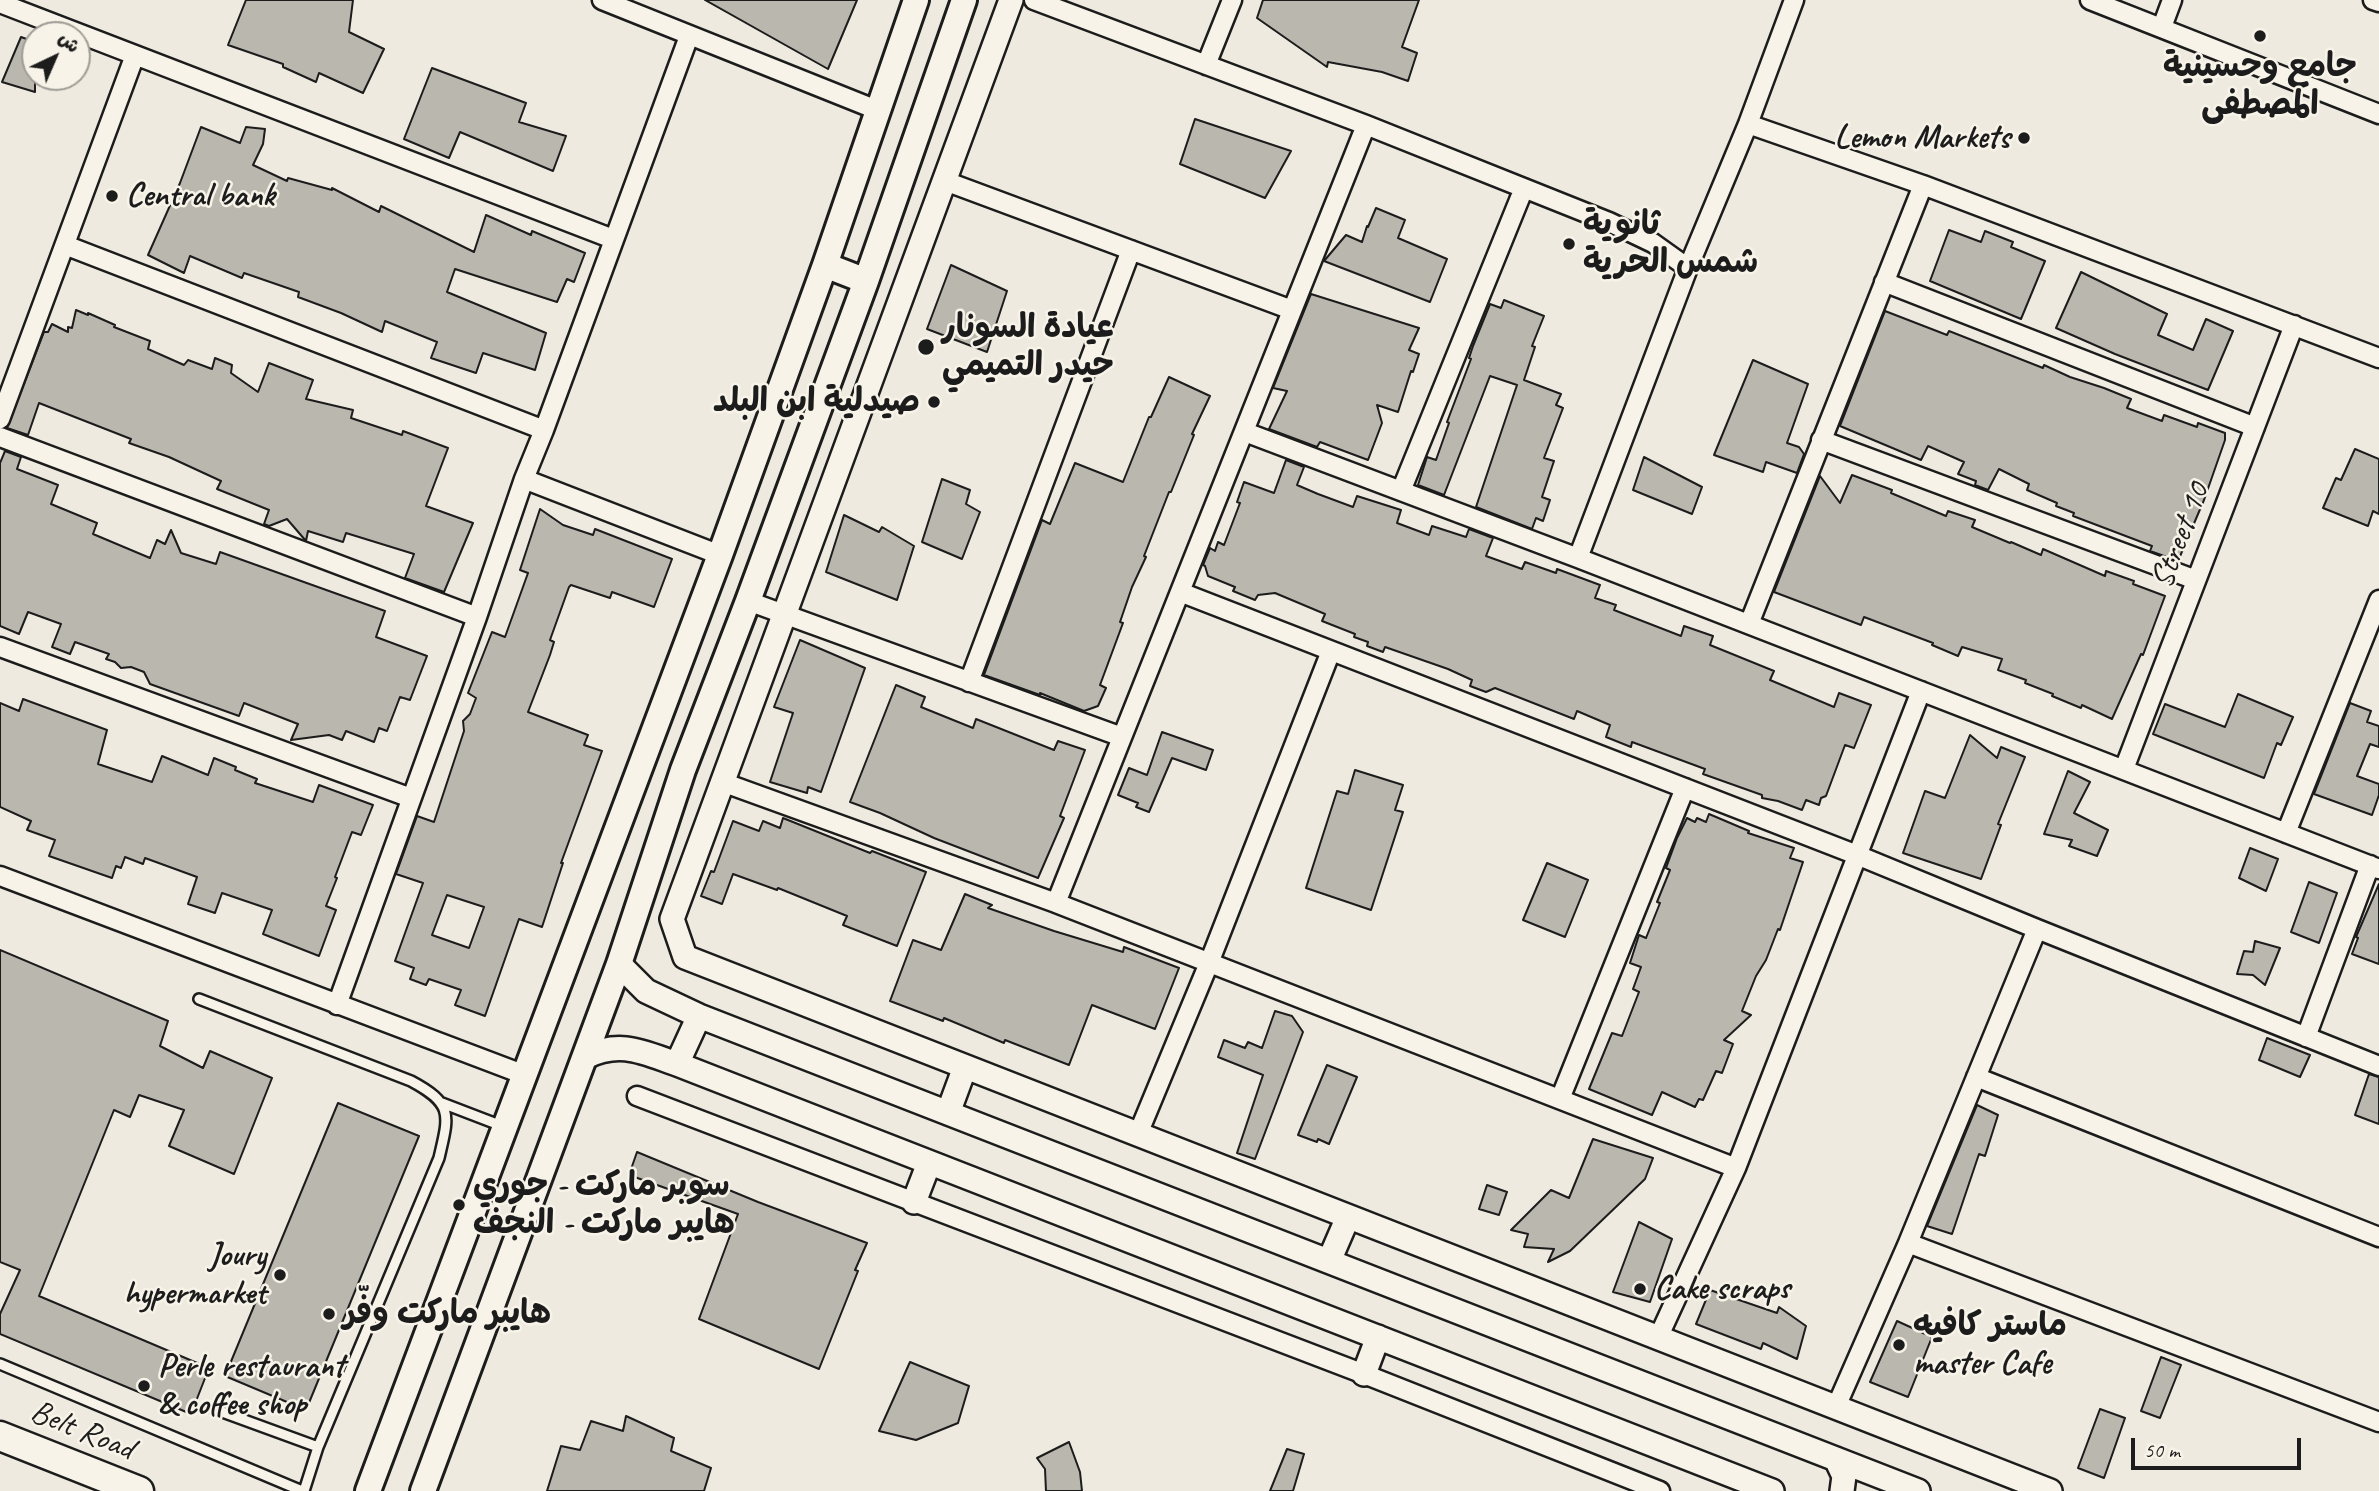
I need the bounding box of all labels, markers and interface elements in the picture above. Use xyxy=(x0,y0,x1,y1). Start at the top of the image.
north arrow xyxy=(21,21,91,91)
text: ش xyxy=(53,26,85,58)
marker: جامع وحسينية المصطفى xyxy=(2252,28,2268,44)
place label: جامع وحسينية المصطفى xyxy=(2163,47,2357,125)
place label: Lemon Markets xyxy=(1835,118,2010,158)
marker: Lemon Markets xyxy=(2016,130,2032,146)
place label: Central bank xyxy=(126,176,275,216)
marker: Central bank xyxy=(104,188,120,204)
place label: ثانوية شمس الحرية xyxy=(1583,205,1758,283)
marker: ثانوية شمس الحرية xyxy=(1561,236,1577,252)
place label: عيادة السونار حيدر التميمي xyxy=(942,308,1114,386)
marker: عيادة السونار حيدر التميمي xyxy=(916,337,936,357)
place label: صيدلية ابن البلد xyxy=(713,382,920,422)
marker: صيدلية ابن البلد xyxy=(926,394,942,410)
street label: Street 10 xyxy=(2143,478,2219,594)
place label: سوبر ماركت - جوري هايبر ماركت - النجف xyxy=(473,1166,735,1244)
marker: سوبر ماركت - جوري هايبر ماركت - النجف xyxy=(451,1197,467,1213)
place label: Joury hypermarket xyxy=(124,1236,266,1314)
marker: Joury hypermarket xyxy=(272,1267,288,1283)
place label: Cake scraps xyxy=(1654,1269,1790,1309)
marker: Cake scraps xyxy=(1632,1281,1648,1297)
place label: هايبر ماركت وفّر xyxy=(343,1294,551,1334)
marker: هايبر ماركت وفّر xyxy=(321,1306,337,1322)
place label: ماستر كافيه master Cafe xyxy=(1913,1306,2067,1384)
marker: ماستر كافيه master Cafe xyxy=(1891,1337,1907,1353)
place label: Perle restaurant & coffee shop xyxy=(158,1347,344,1425)
marker: Perle restaurant & coffee shop xyxy=(136,1378,152,1394)
street label: Belt Road xyxy=(25,1392,139,1470)
scale bar xyxy=(2134,1424,2304,1468)
text: 50 m xyxy=(2144,1437,2180,1463)

